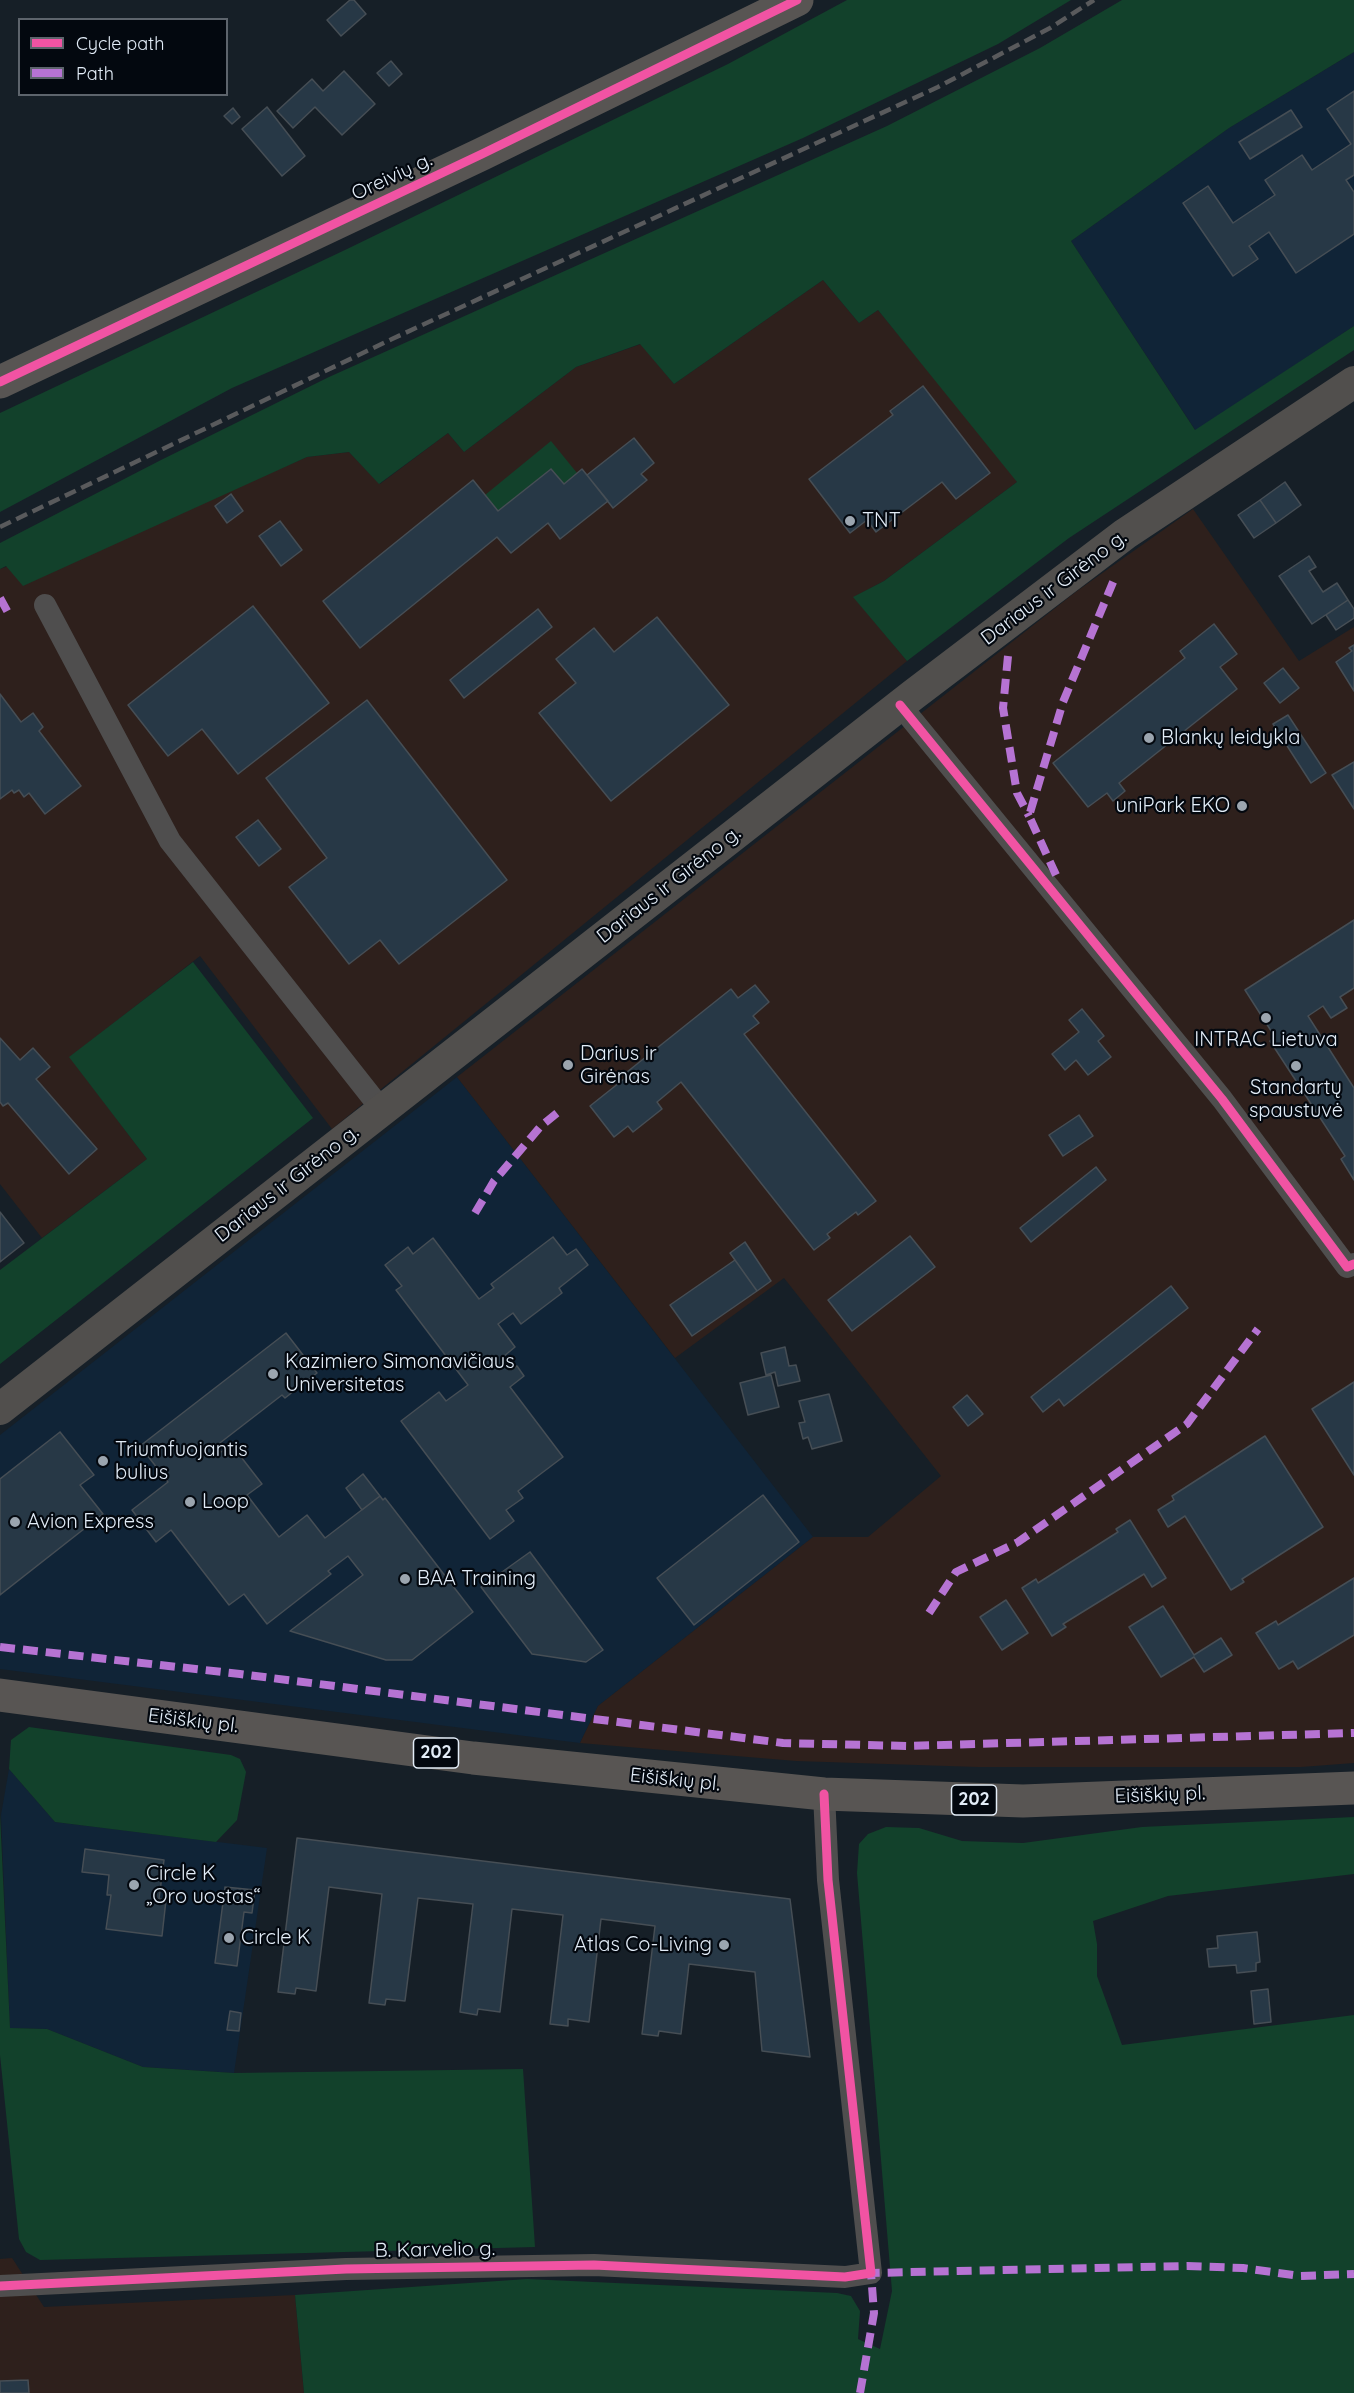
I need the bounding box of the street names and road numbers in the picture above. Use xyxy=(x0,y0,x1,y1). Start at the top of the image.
street label: Oreivių g. xyxy=(348,148,436,206)
street label: Dariaus ir Girėno g. xyxy=(976,525,1132,651)
street label: Dariaus ir Girėno g. xyxy=(592,821,746,949)
street label: Dariaus ir Girėno g. xyxy=(210,1120,364,1248)
street label: Eišiškių pl. xyxy=(146,1704,240,1738)
road number: 202 xyxy=(414,1738,458,1768)
street label: Eišiškių pl. xyxy=(629,1763,721,1797)
street label: Eišiškių pl. xyxy=(1114,1781,1206,1809)
road number: 202 xyxy=(952,1785,996,1815)
street label: B. Karvelio g. xyxy=(374,2237,496,2263)

